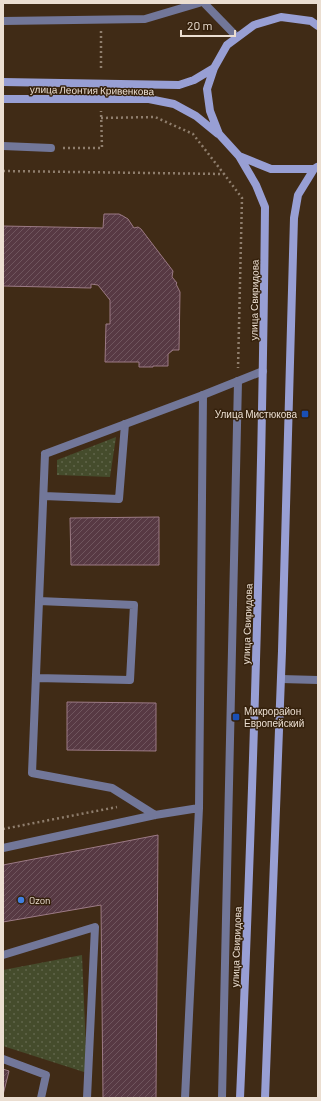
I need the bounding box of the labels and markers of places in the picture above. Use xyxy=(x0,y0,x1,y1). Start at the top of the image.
place label: Улица Мистюкова xyxy=(215,408,297,420)
marker: Улица Мистюкова xyxy=(300,409,310,419)
place label: Микрорайон Европейский xyxy=(244,705,304,729)
marker: Микрорайон Европейский xyxy=(231,712,241,722)
place label: Ozon xyxy=(29,894,51,906)
marker: Ozon xyxy=(16,895,26,905)

